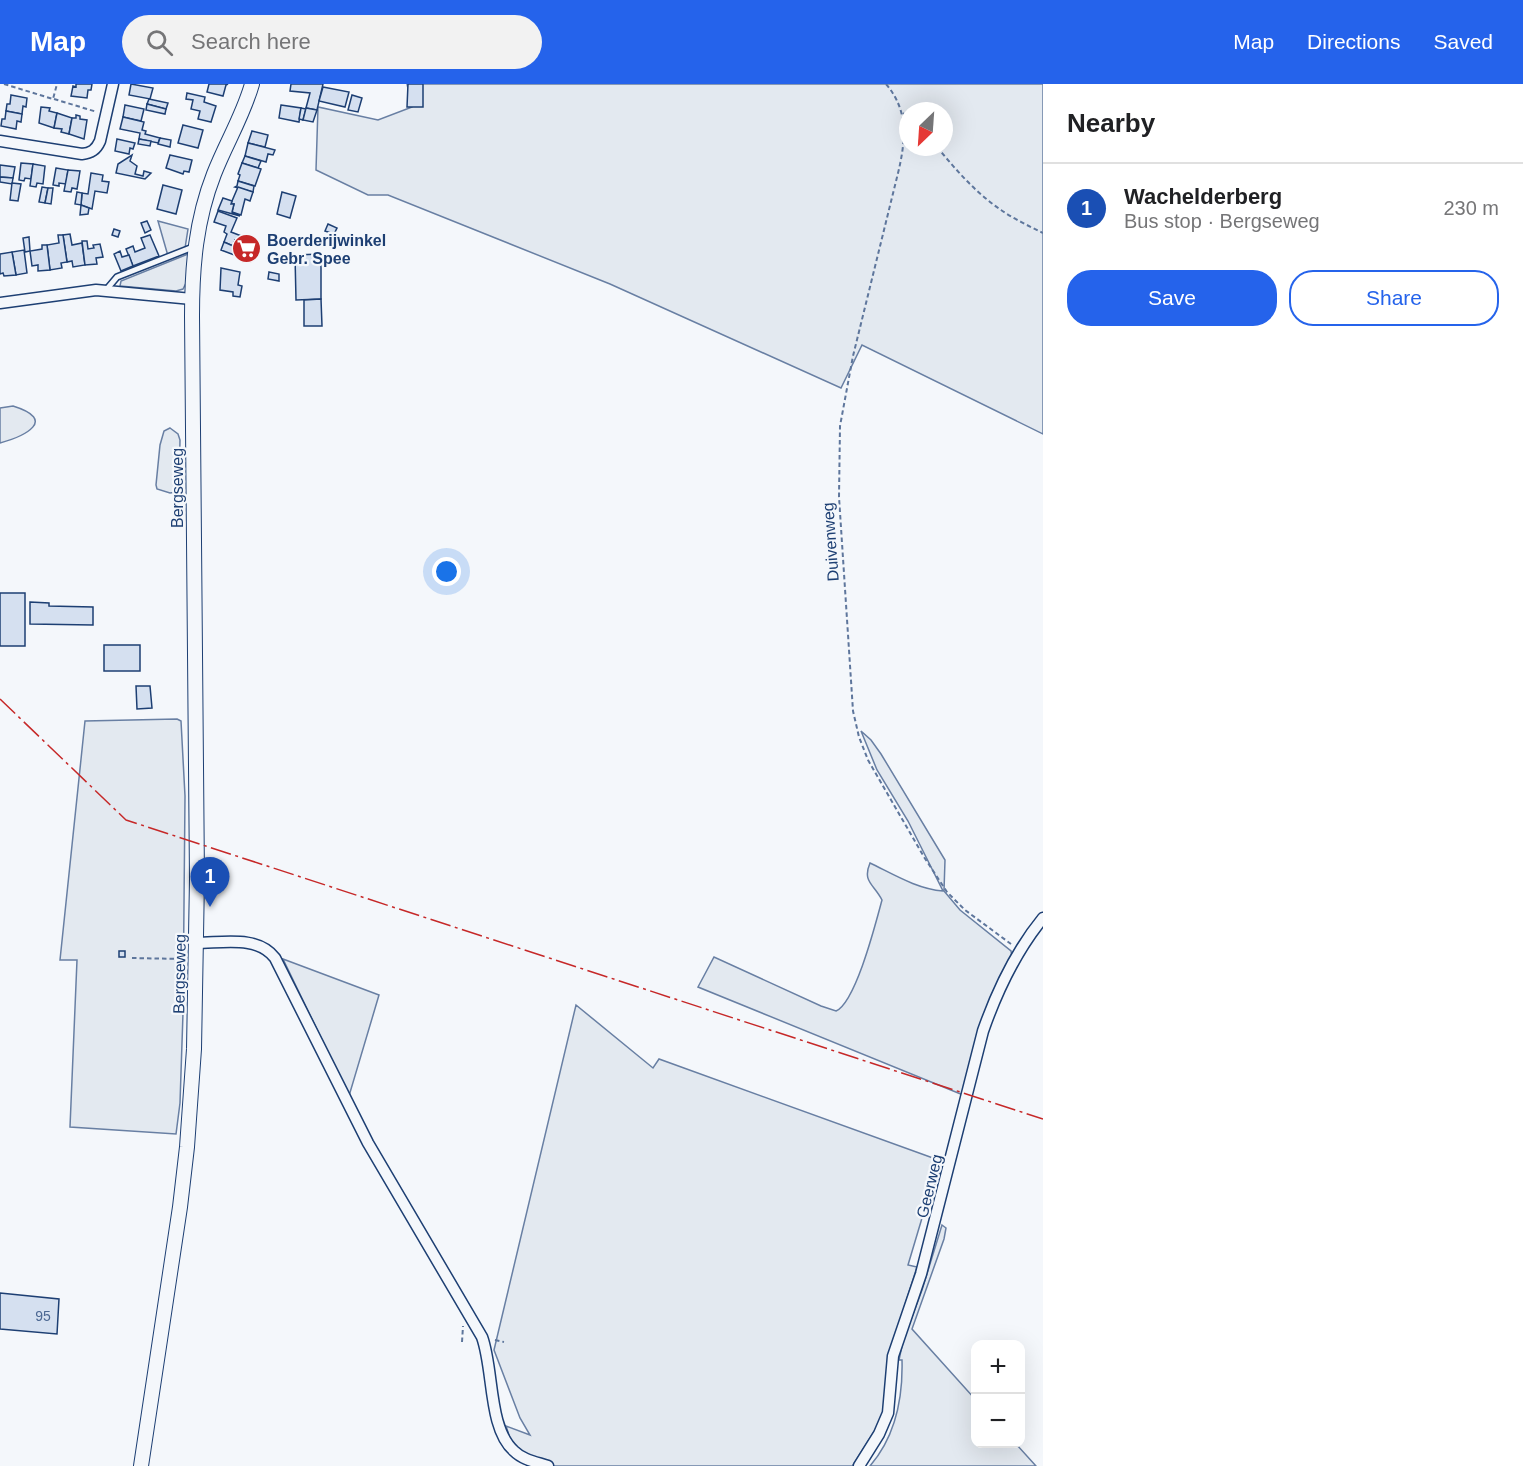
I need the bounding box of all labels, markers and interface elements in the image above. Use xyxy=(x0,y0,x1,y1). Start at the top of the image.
search box xyxy=(122,15,542,69)
text: Map xyxy=(30,26,86,57)
icon: search xyxy=(143,26,176,59)
text: Search here xyxy=(191,29,311,54)
text: Map xyxy=(1233,30,1274,53)
text: Directions xyxy=(1307,30,1400,53)
text: Saved xyxy=(1433,30,1493,53)
north arrow xyxy=(899,102,953,156)
text: Nearby xyxy=(1067,108,1155,138)
text: Wachelderberg xyxy=(1124,184,1282,209)
text: 1 xyxy=(1081,197,1092,219)
text: 230 m xyxy=(1443,197,1499,219)
text: Bus stop · Bergseweg xyxy=(1124,210,1320,232)
place label: Boerderijwinkel Gebr. Spee xyxy=(267,232,386,267)
supermarket icon: Boerderijwinkel Gebr. Spee xyxy=(230,233,262,265)
button: Save xyxy=(1067,270,1277,326)
button: Share xyxy=(1289,270,1499,326)
street label: Bergseweg xyxy=(169,448,186,528)
street label: Duivenweg xyxy=(819,502,842,582)
your location xyxy=(432,557,461,586)
pin: 1 xyxy=(190,858,230,907)
street label: Bergseweg xyxy=(170,934,189,1014)
street label: Geerweg xyxy=(913,1153,946,1220)
house number: 95 xyxy=(35,1308,51,1324)
map controls xyxy=(971,1340,1025,1448)
button: + xyxy=(971,1340,1025,1394)
button: − xyxy=(971,1394,1025,1448)

